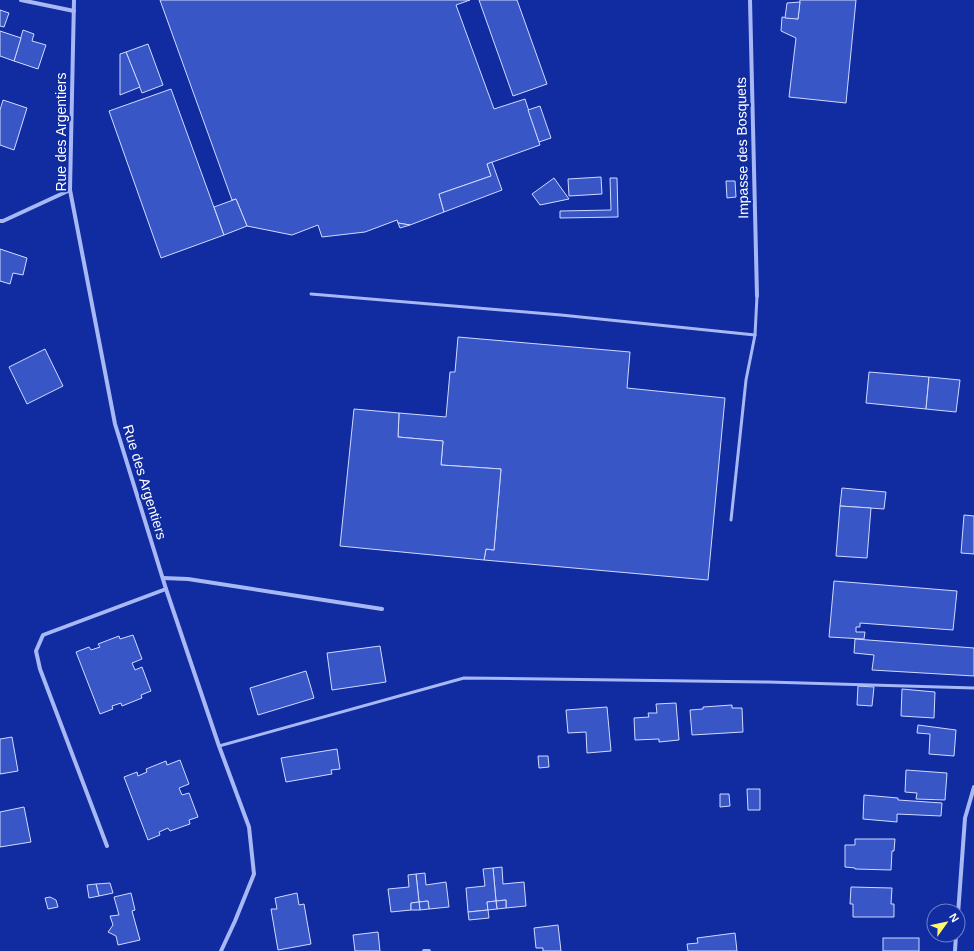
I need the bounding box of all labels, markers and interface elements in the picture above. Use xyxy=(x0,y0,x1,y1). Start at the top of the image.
street label: Rue des Argentiers xyxy=(53,72,69,192)
street label: Impasse des Bosquets xyxy=(733,77,751,219)
street label: Rue des Argentiers xyxy=(120,423,170,541)
north arrow xyxy=(926,903,966,943)
text: N xyxy=(947,911,962,924)

